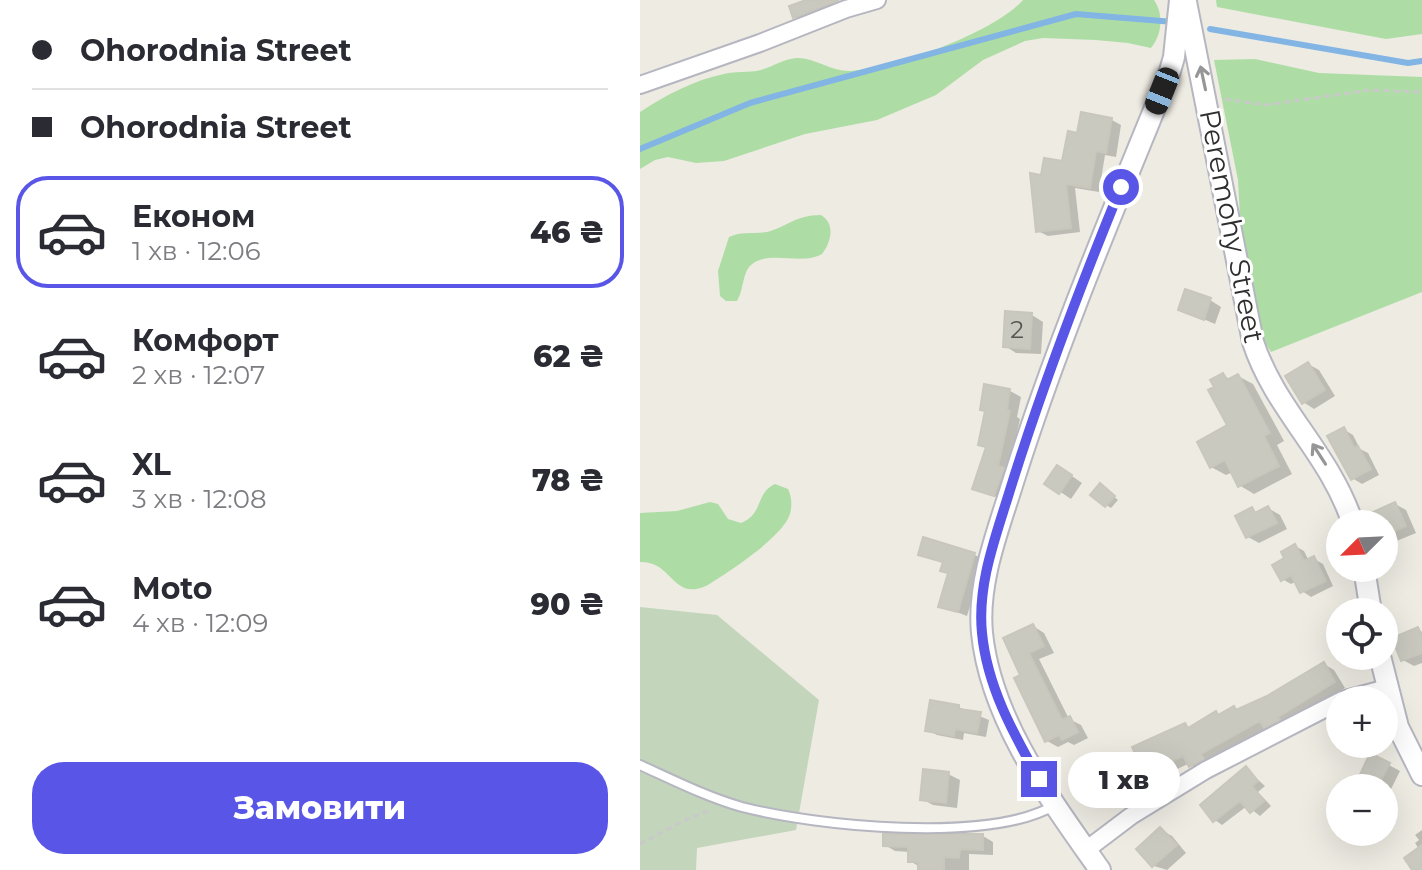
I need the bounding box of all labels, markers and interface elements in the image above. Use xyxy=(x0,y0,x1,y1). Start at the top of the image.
text: Ohorodnia Street xyxy=(80,32,351,69)
car xyxy=(1142,64,1182,118)
one-way arrow xyxy=(1195,66,1210,91)
street label: Peremohy Street xyxy=(1193,106,1271,346)
text: Ohorodnia Street xyxy=(80,109,351,146)
route start xyxy=(1103,169,1139,205)
icon: car xyxy=(36,196,108,268)
text: Економ xyxy=(132,198,256,235)
text: 46 ₴ xyxy=(530,214,604,251)
text: 1 хв · 12:06 xyxy=(132,235,261,267)
house number: 2 xyxy=(1010,315,1024,344)
icon: car xyxy=(36,320,108,392)
text: Комфорт xyxy=(132,322,279,359)
text: 62 ₴ xyxy=(533,338,604,375)
text: 2 хв · 12:07 xyxy=(132,359,265,391)
one-way arrow xyxy=(1311,443,1327,466)
icon: car xyxy=(36,444,108,516)
text: XL xyxy=(132,446,171,483)
text: 78 ₴ xyxy=(532,462,604,499)
text: 3 хв · 12:08 xyxy=(132,483,267,515)
north arrow xyxy=(1326,510,1398,582)
map controls xyxy=(1326,510,1398,846)
icon: car xyxy=(36,568,108,640)
text: Moto xyxy=(132,570,213,607)
text: 90 ₴ xyxy=(530,586,604,623)
button: locate xyxy=(1326,598,1398,670)
text: 4 хв · 12:09 xyxy=(132,607,268,639)
button: + xyxy=(1326,686,1398,758)
callout: 1 хв xyxy=(1067,751,1179,807)
route end xyxy=(1021,761,1057,797)
button: Замовити xyxy=(32,762,608,854)
text: 1 хв xyxy=(1099,764,1149,796)
button: − xyxy=(1326,774,1398,846)

